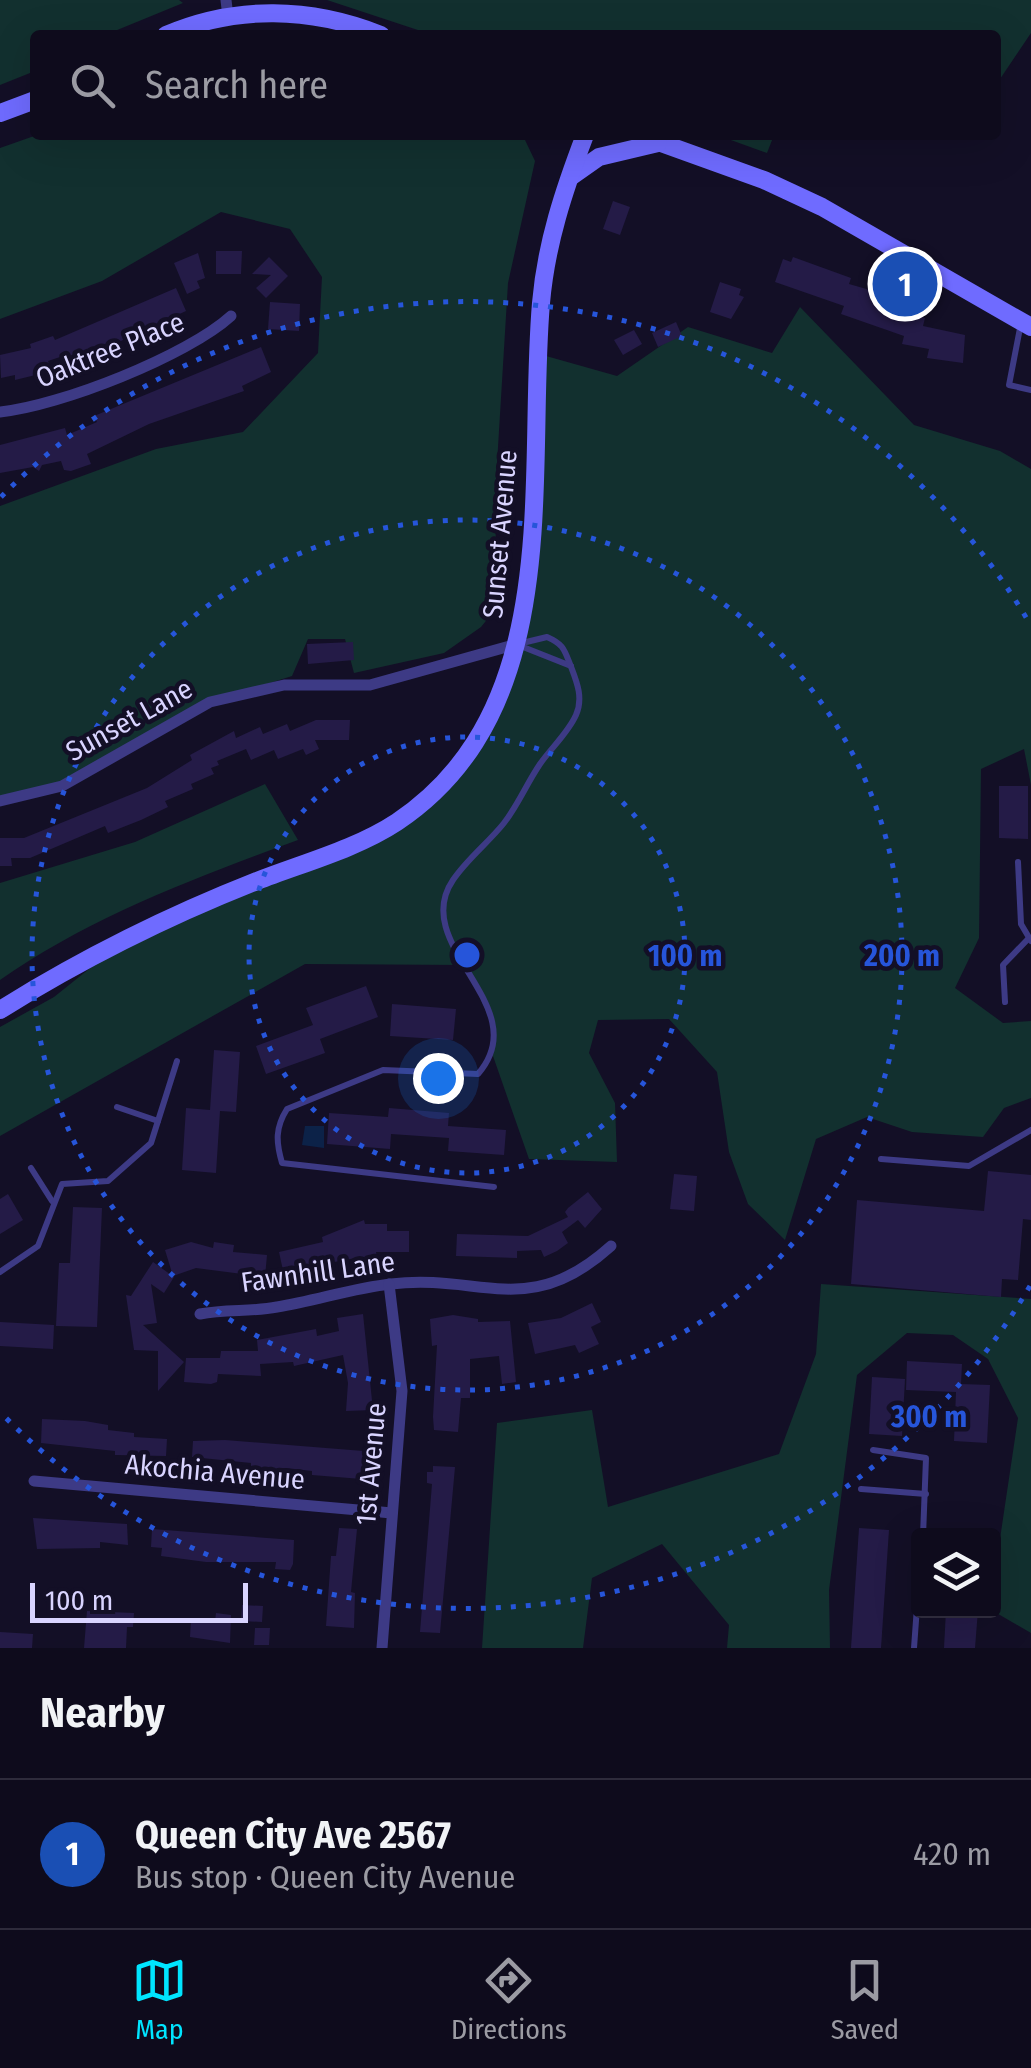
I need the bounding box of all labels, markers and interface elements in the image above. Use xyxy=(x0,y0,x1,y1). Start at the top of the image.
search box xyxy=(30,30,1001,140)
icon: search xyxy=(65,58,120,113)
text: Search here xyxy=(145,62,328,108)
pin: 1 xyxy=(872,246,938,322)
street label: Oaktree Place xyxy=(31,305,189,395)
street label: Sunset Avenue xyxy=(476,448,524,620)
street label: Sunset Lane xyxy=(60,672,198,768)
centre of rings xyxy=(449,937,485,973)
text: 100 m xyxy=(648,938,722,974)
text: 200 m xyxy=(863,938,940,974)
your location xyxy=(413,1053,464,1104)
street label: Fawnhill Lane xyxy=(239,1245,397,1299)
text: 300 m xyxy=(890,1399,967,1435)
street label: 1st Avenue xyxy=(349,1401,393,1527)
street label: Akochia Avenue xyxy=(124,1448,306,1496)
map controls xyxy=(911,1528,1001,1618)
button: layers xyxy=(911,1528,1001,1618)
scale bar xyxy=(30,1578,248,1622)
text: 100 m xyxy=(45,1584,113,1617)
text: Nearby xyxy=(40,1688,165,1738)
text: Queen City Ave 2567 xyxy=(135,1812,451,1858)
text: 1 xyxy=(66,1835,79,1873)
text: 420 m xyxy=(913,1835,991,1873)
text: Bus stop · Queen City Avenue xyxy=(135,1858,515,1896)
tab: Map xyxy=(132,1953,187,2046)
tab: Directions xyxy=(451,1953,567,2046)
tab: Saved xyxy=(831,1953,899,2046)

